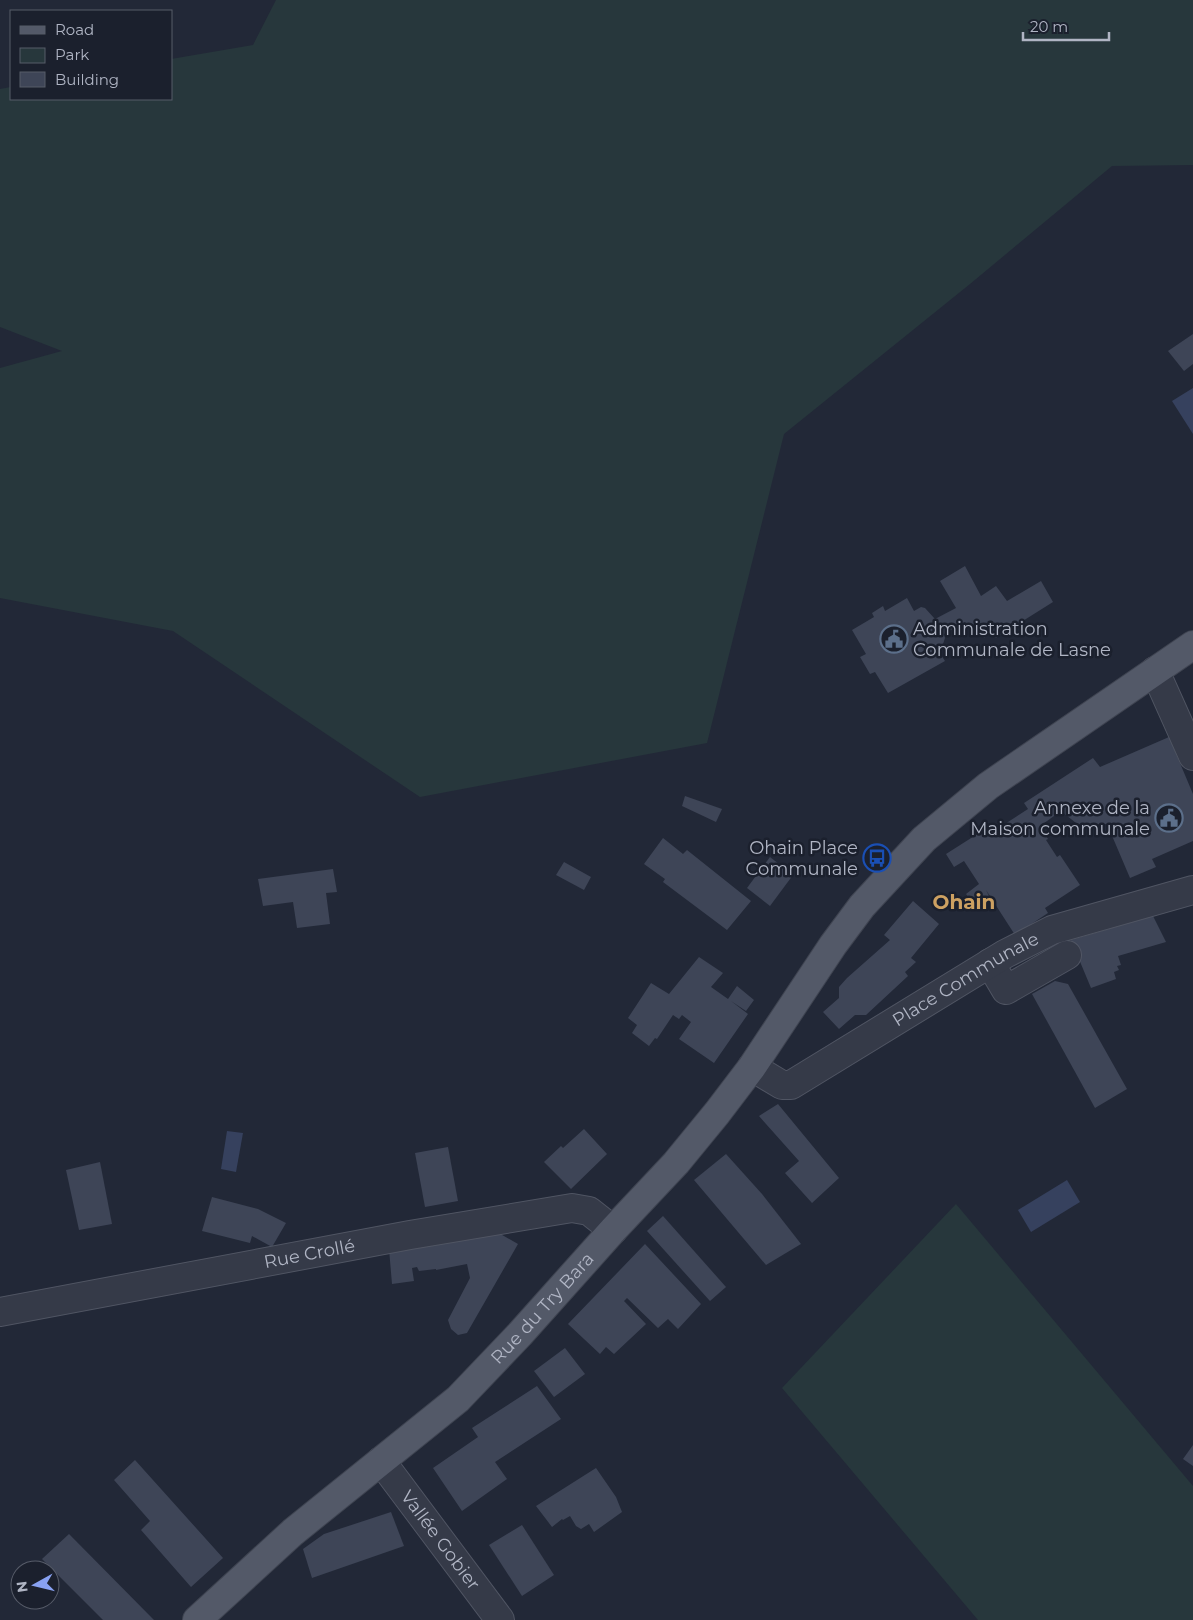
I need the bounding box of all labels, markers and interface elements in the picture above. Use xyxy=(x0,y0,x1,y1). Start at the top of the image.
legend xyxy=(10,10,172,100)
scale bar xyxy=(1023,10,1109,42)
text: 20 m xyxy=(1030,17,1068,36)
text: Road xyxy=(55,20,94,39)
text: Park xyxy=(55,45,89,64)
text: Building xyxy=(55,70,119,89)
place label: Administration Communale de Lasne xyxy=(913,618,1111,661)
public building icon: Administration Communale de Lasne xyxy=(879,624,909,654)
place label: Annexe de la Maison communale xyxy=(970,797,1150,840)
public building icon: Annexe de la Maison communale xyxy=(1154,803,1184,833)
place label: Ohain Place Communale xyxy=(746,837,858,880)
bus stop icon: Ohain Place Communale xyxy=(862,843,892,873)
district label: Ohain xyxy=(933,890,995,914)
street label: Place Communale xyxy=(888,928,1042,1031)
street label: Rue Crollé xyxy=(262,1235,357,1273)
street label: Rue du Try Bara xyxy=(486,1248,598,1369)
street label: Vallée Gobier xyxy=(396,1486,485,1594)
north arrow xyxy=(10,1560,60,1610)
text: N xyxy=(12,1580,32,1594)

